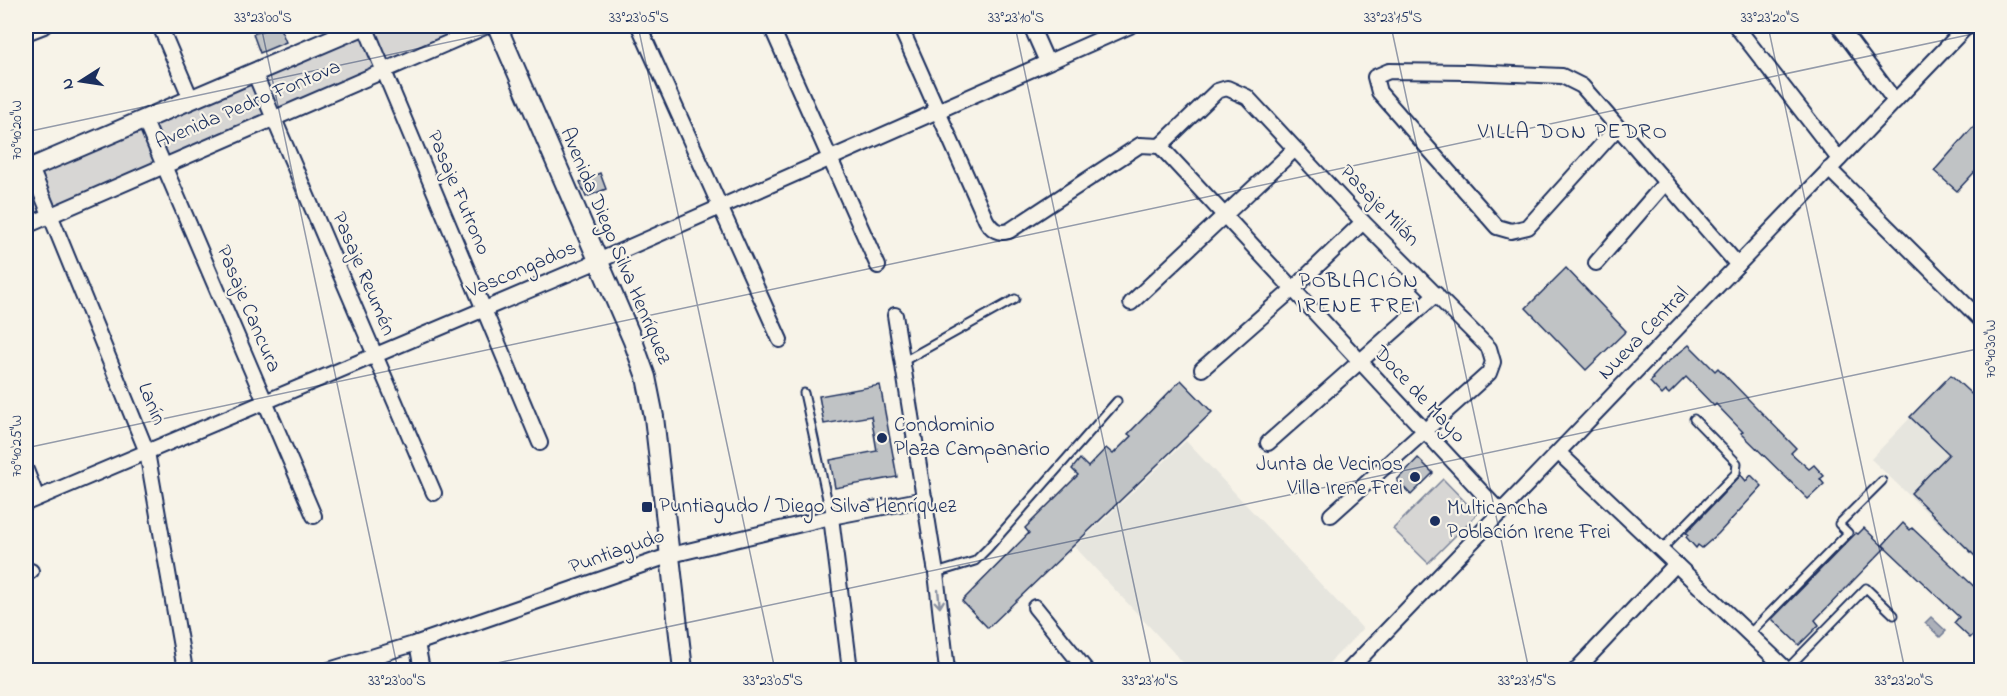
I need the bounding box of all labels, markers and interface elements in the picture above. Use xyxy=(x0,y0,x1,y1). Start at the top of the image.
text: 33°23'00"S xyxy=(234,7,292,29)
text: 33°23'05"S xyxy=(609,7,669,29)
text: 33°23'10"S xyxy=(988,7,1044,29)
text: 33°23'15"S xyxy=(1364,7,1422,29)
text: 33°23'20"S xyxy=(1741,7,1800,29)
north arrow xyxy=(51,51,111,111)
street label: Avenida Pedro Fontova xyxy=(151,52,345,158)
text: N xyxy=(55,76,81,91)
text: 70°40'20"W xyxy=(6,100,28,160)
district label: VILLA DON PEDRO xyxy=(1477,117,1668,149)
street label: Avenida Diego Silva Henríquez xyxy=(550,123,679,370)
street label: Pasaje Futrono xyxy=(418,126,498,260)
street label: Pasaje Milán xyxy=(1332,158,1426,254)
street label: Pasaje Reumén xyxy=(323,207,403,341)
street label: Vascongados xyxy=(462,233,582,309)
street label: Pasaje Cancura xyxy=(208,241,288,377)
district label: POBLACIÓN IRENE FREI xyxy=(1297,266,1421,323)
street label: Nueva Central xyxy=(1592,280,1696,388)
text: 70°40'30"W xyxy=(1980,320,2002,378)
street label: Doce de Mayo xyxy=(1364,339,1472,452)
street label: Lanín xyxy=(129,378,173,430)
place label: Condominio Plaza Campanario xyxy=(894,411,1050,465)
text: 70°40'25"W xyxy=(6,415,28,477)
marker: Condominio Plaza Campanario xyxy=(875,431,889,445)
place label: Junta de Vecinos Villa Irene Frei xyxy=(1256,450,1403,504)
marker: Junta de Vecinos Villa Irene Frei xyxy=(1408,470,1422,484)
place label: Puntiagudo / Diego Silva Henríquez xyxy=(659,492,957,524)
place label: Multicancha Población Irene Frei xyxy=(1447,494,1611,548)
marker: Puntiagudo / Diego Silva Henríquez xyxy=(640,500,654,514)
marker: Multicancha Población Irene Frei xyxy=(1428,514,1442,528)
street label: Puntiagudo xyxy=(565,522,670,584)
one-way arrow xyxy=(934,588,945,608)
text: 33°23'00"S xyxy=(368,670,426,692)
text: 33°23'05"S xyxy=(743,670,803,692)
text: 33°23'10"S xyxy=(1122,670,1178,692)
text: 33°23'15"S xyxy=(1498,670,1556,692)
text: 33°23'20"S xyxy=(1875,670,1934,692)

